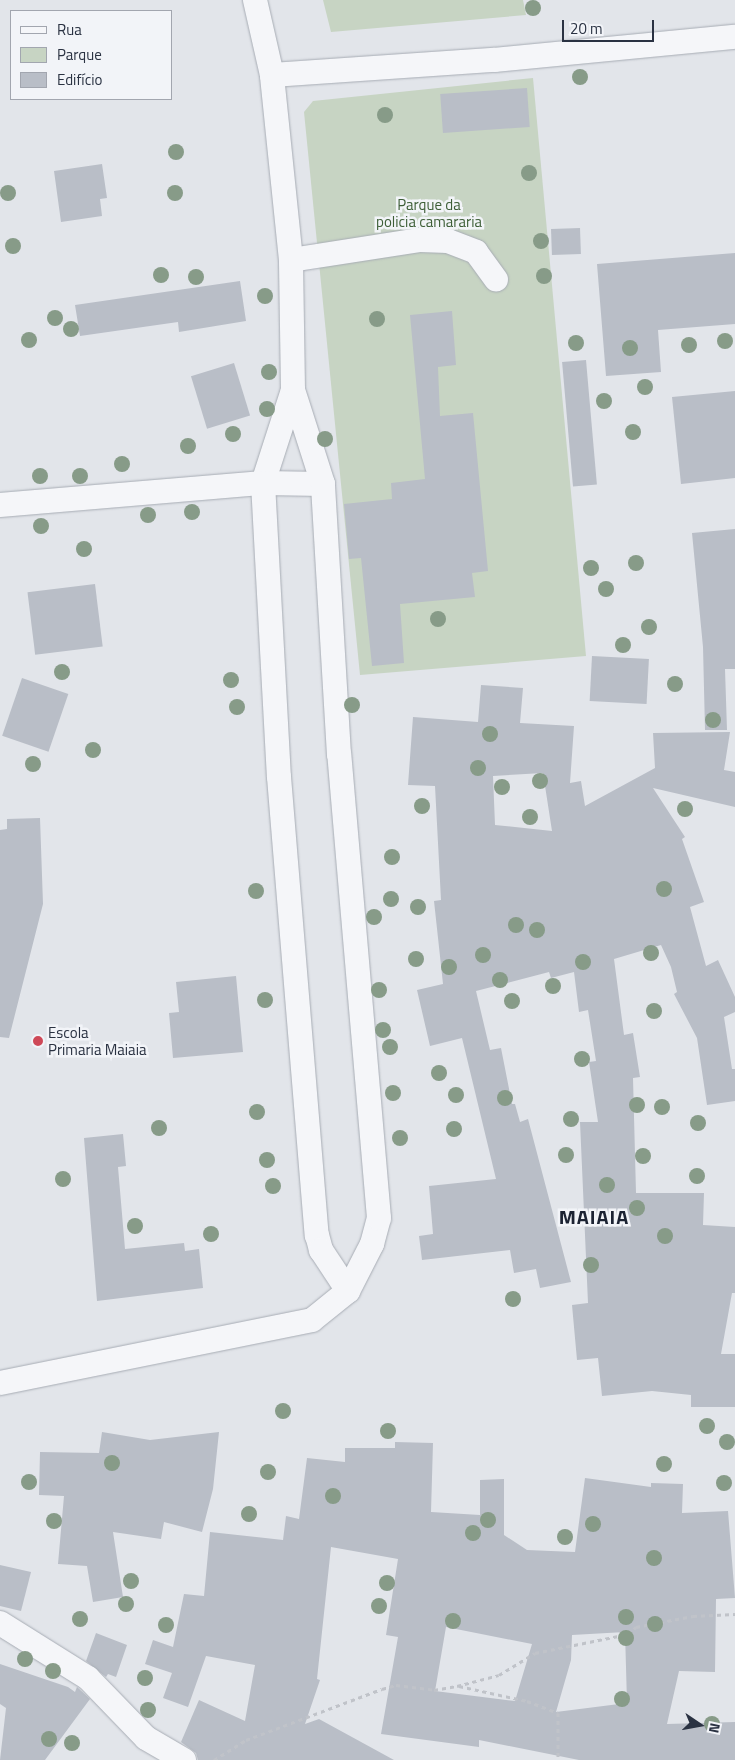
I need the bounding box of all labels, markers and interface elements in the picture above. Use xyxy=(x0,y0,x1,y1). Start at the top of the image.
legend xyxy=(10,10,172,100)
scale bar xyxy=(565,10,658,42)
text: 20 m xyxy=(570,17,603,40)
text: Rua xyxy=(57,18,82,41)
text: Parque xyxy=(57,43,102,66)
text: Edifício xyxy=(57,68,102,91)
park label: Parque da policia camararia xyxy=(376,195,482,230)
place label: Escola Primaria Maiaia xyxy=(48,1023,146,1058)
marker: Escola Primaria Maiaia xyxy=(32,1035,44,1047)
district label: MAIAIA xyxy=(558,1204,630,1228)
north arrow xyxy=(675,1700,725,1750)
text: N xyxy=(704,1721,726,1735)

